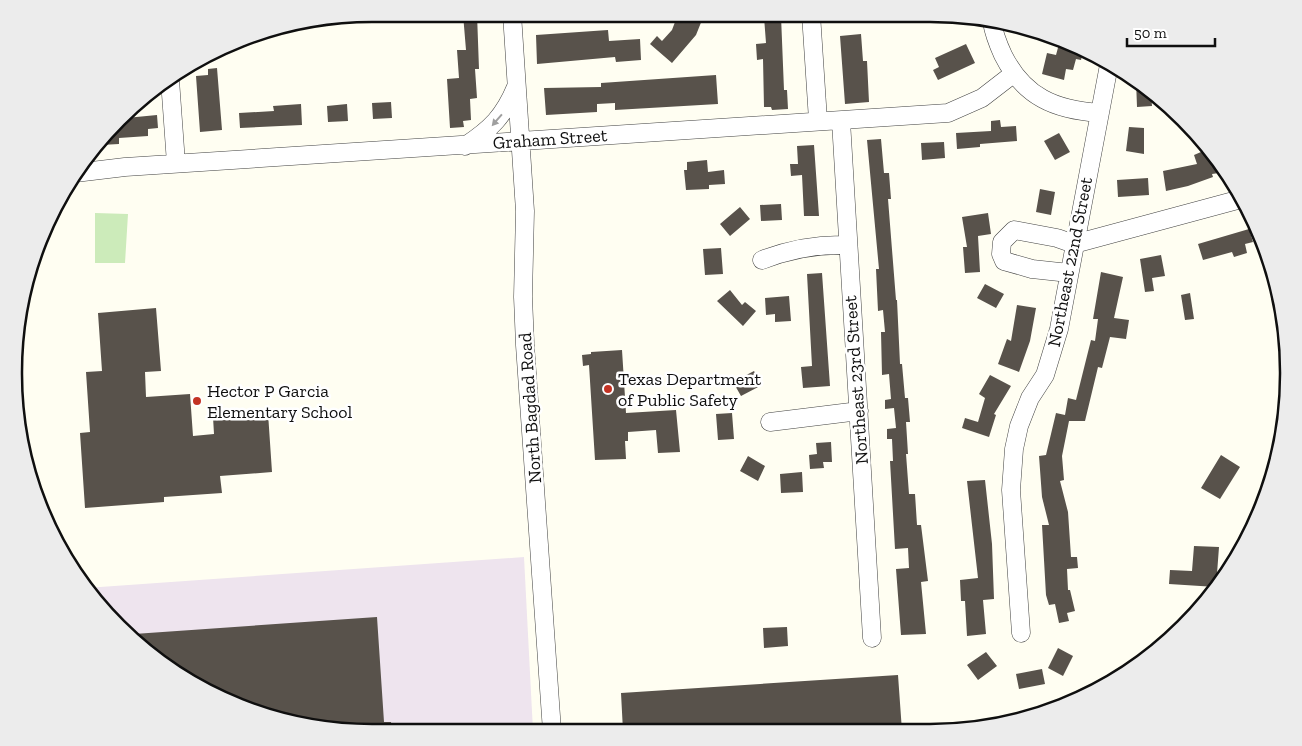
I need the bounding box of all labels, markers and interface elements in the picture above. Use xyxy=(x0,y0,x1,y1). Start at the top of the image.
scale bar xyxy=(1127,15,1214,47)
text: 50 m xyxy=(1134,24,1167,42)
one-way arrow xyxy=(491,114,503,126)
street label: Graham Street xyxy=(492,124,608,154)
street label: Northeast 22nd Street xyxy=(1043,175,1097,349)
street label: Northeast 23rd Street xyxy=(839,294,873,465)
street label: North Bagdad Road xyxy=(514,332,546,484)
place label: Texas Department of Public Safety xyxy=(618,368,761,411)
place label: Hector P Garcia Elementary School xyxy=(207,380,352,423)
marker: Texas Department of Public Safety xyxy=(602,383,614,395)
marker: Hector P Garcia Elementary School xyxy=(191,395,203,407)

